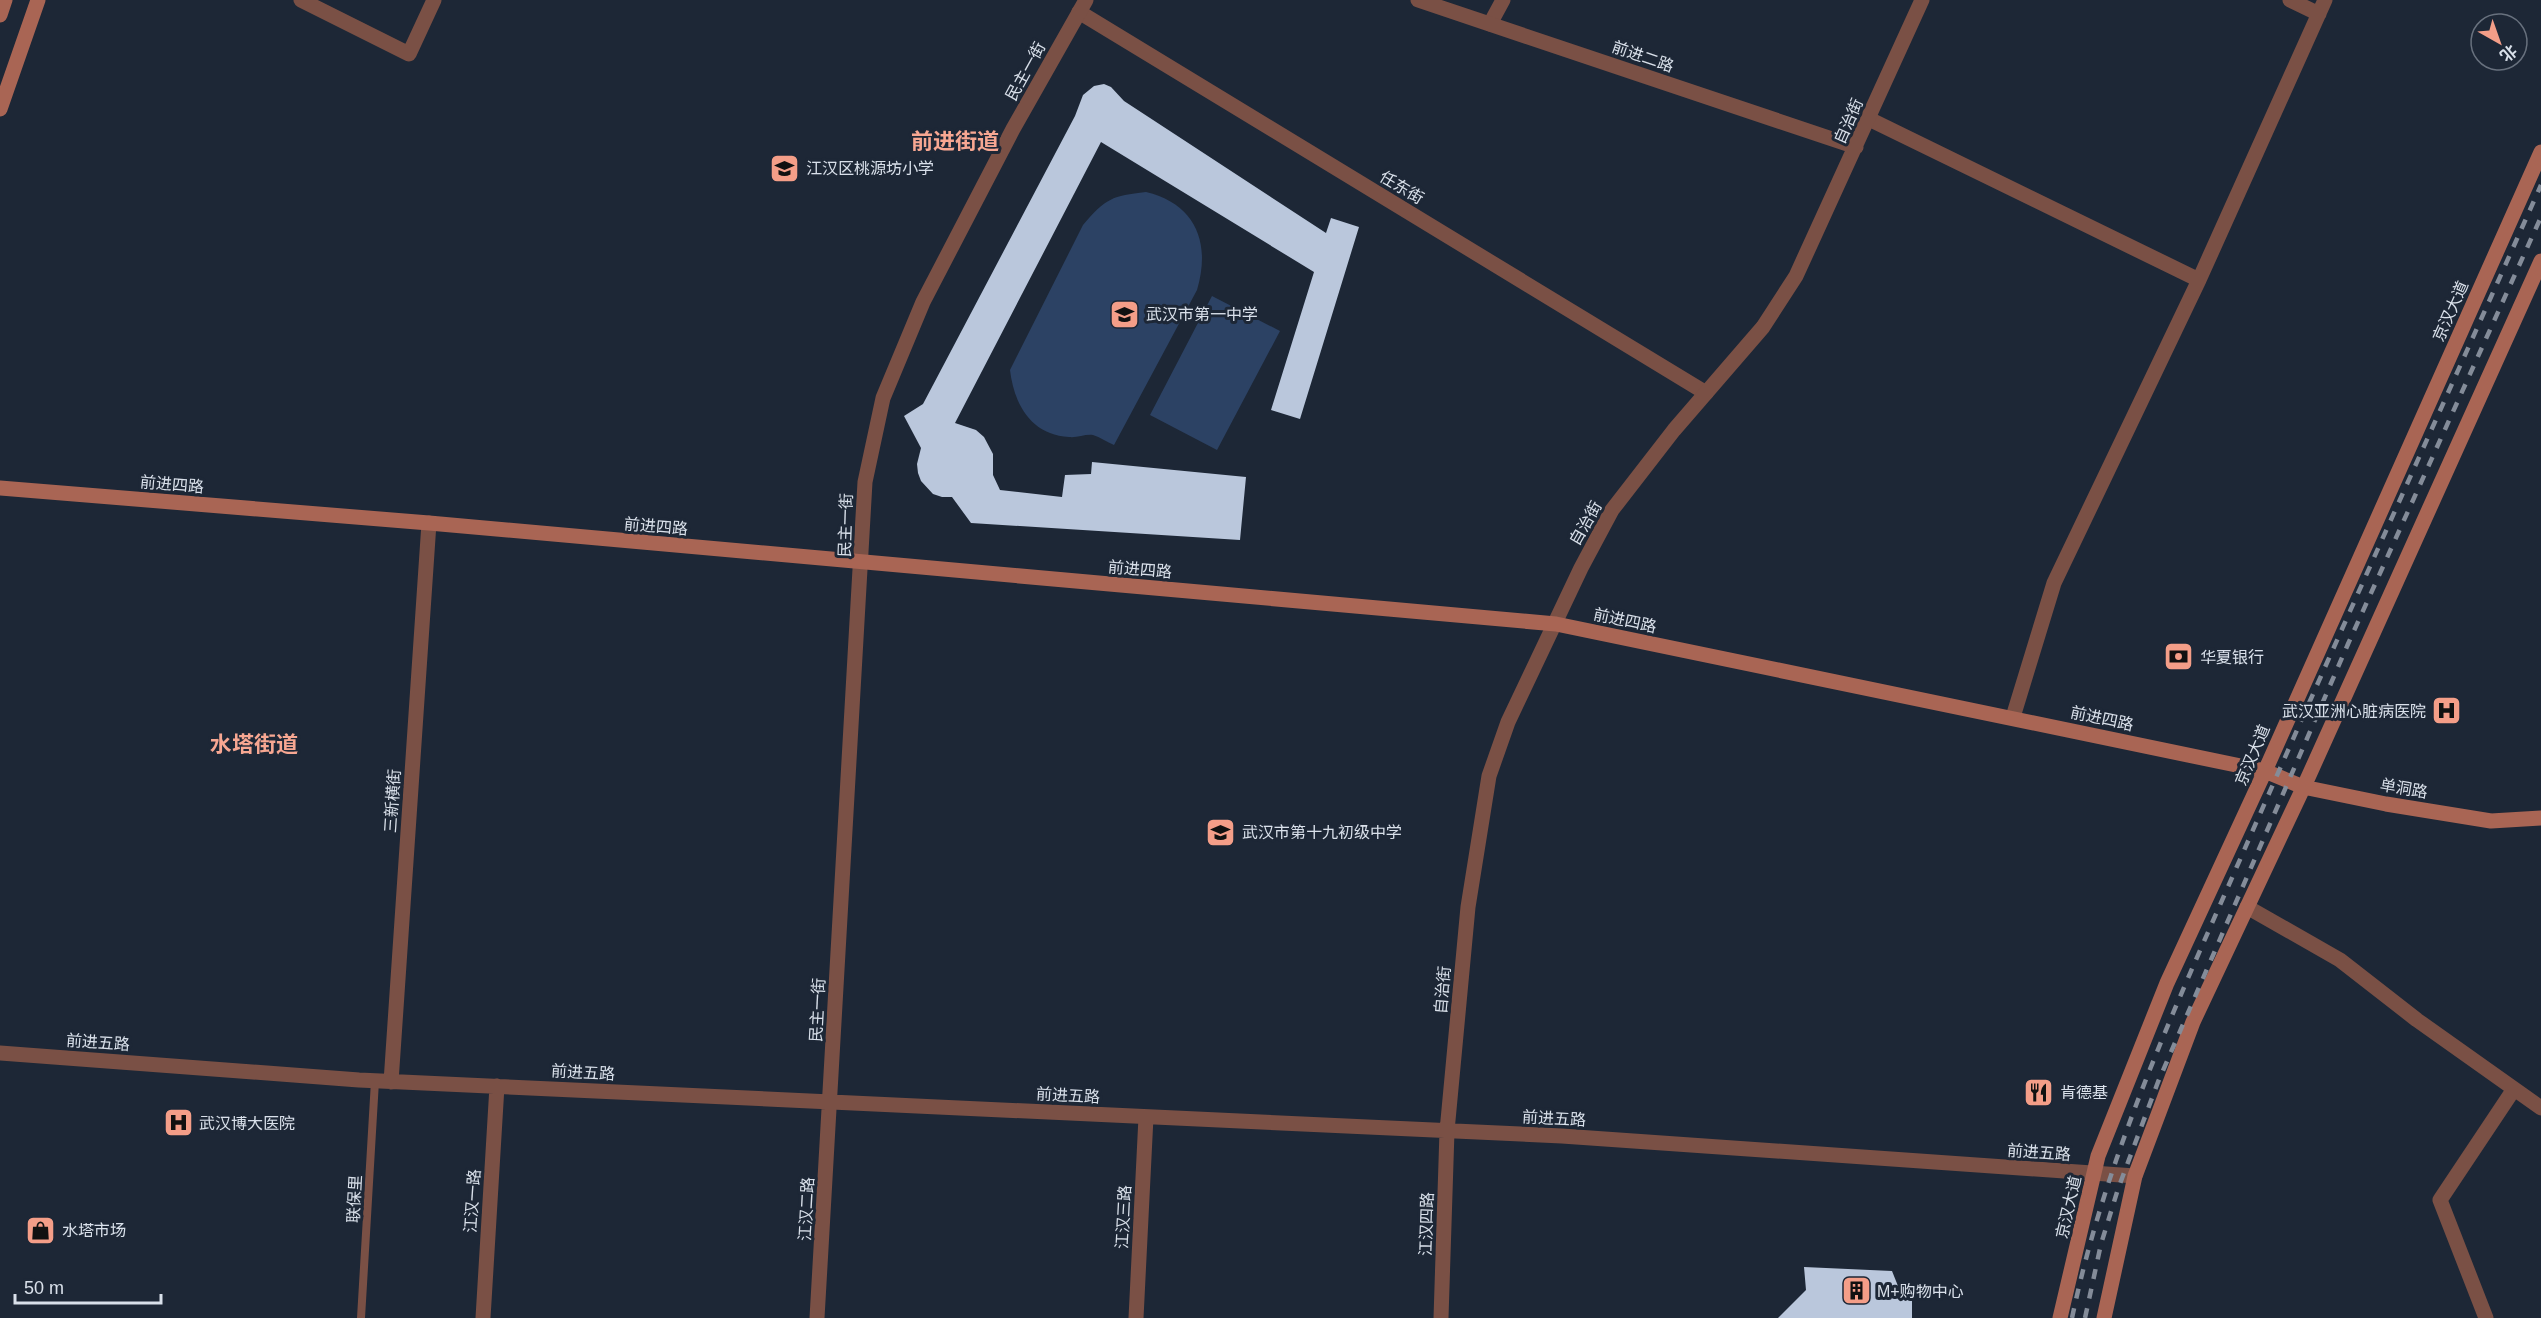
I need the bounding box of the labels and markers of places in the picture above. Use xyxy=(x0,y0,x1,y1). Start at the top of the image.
school or university icon: 江汉区桃源坊小学 xyxy=(769,152,801,184)
place label: 江汉区桃源坊小学 xyxy=(806,160,934,177)
school or university icon: 武汉市第一中学 xyxy=(1109,298,1141,330)
place label: 武汉市第一中学 xyxy=(1146,306,1258,323)
bank icon: 华夏银行 xyxy=(2163,641,2195,673)
place label: 华夏银行 xyxy=(2200,649,2264,666)
hospital icon: 武汉亚洲心脏病医院 xyxy=(2431,695,2463,727)
place label: 武汉亚洲心脏病医院 xyxy=(2282,703,2426,720)
school or university icon: 武汉市第十九初级中学 xyxy=(1205,816,1237,848)
place label: 武汉市第十九初级中学 xyxy=(1242,823,1402,841)
restaurant icon: 肯德基 xyxy=(2023,1076,2055,1108)
place label: 肯德基 xyxy=(2060,1084,2108,1101)
hospital icon: 武汉博大医院 xyxy=(162,1107,194,1139)
place label: 武汉博大医院 xyxy=(199,1115,295,1132)
shop icon: 水塔市场 xyxy=(25,1214,57,1246)
place label: 水塔市场 xyxy=(62,1222,126,1239)
building icon: M+购物中心 xyxy=(1840,1275,1872,1307)
place label: M+购物中心 xyxy=(1877,1283,1964,1300)

